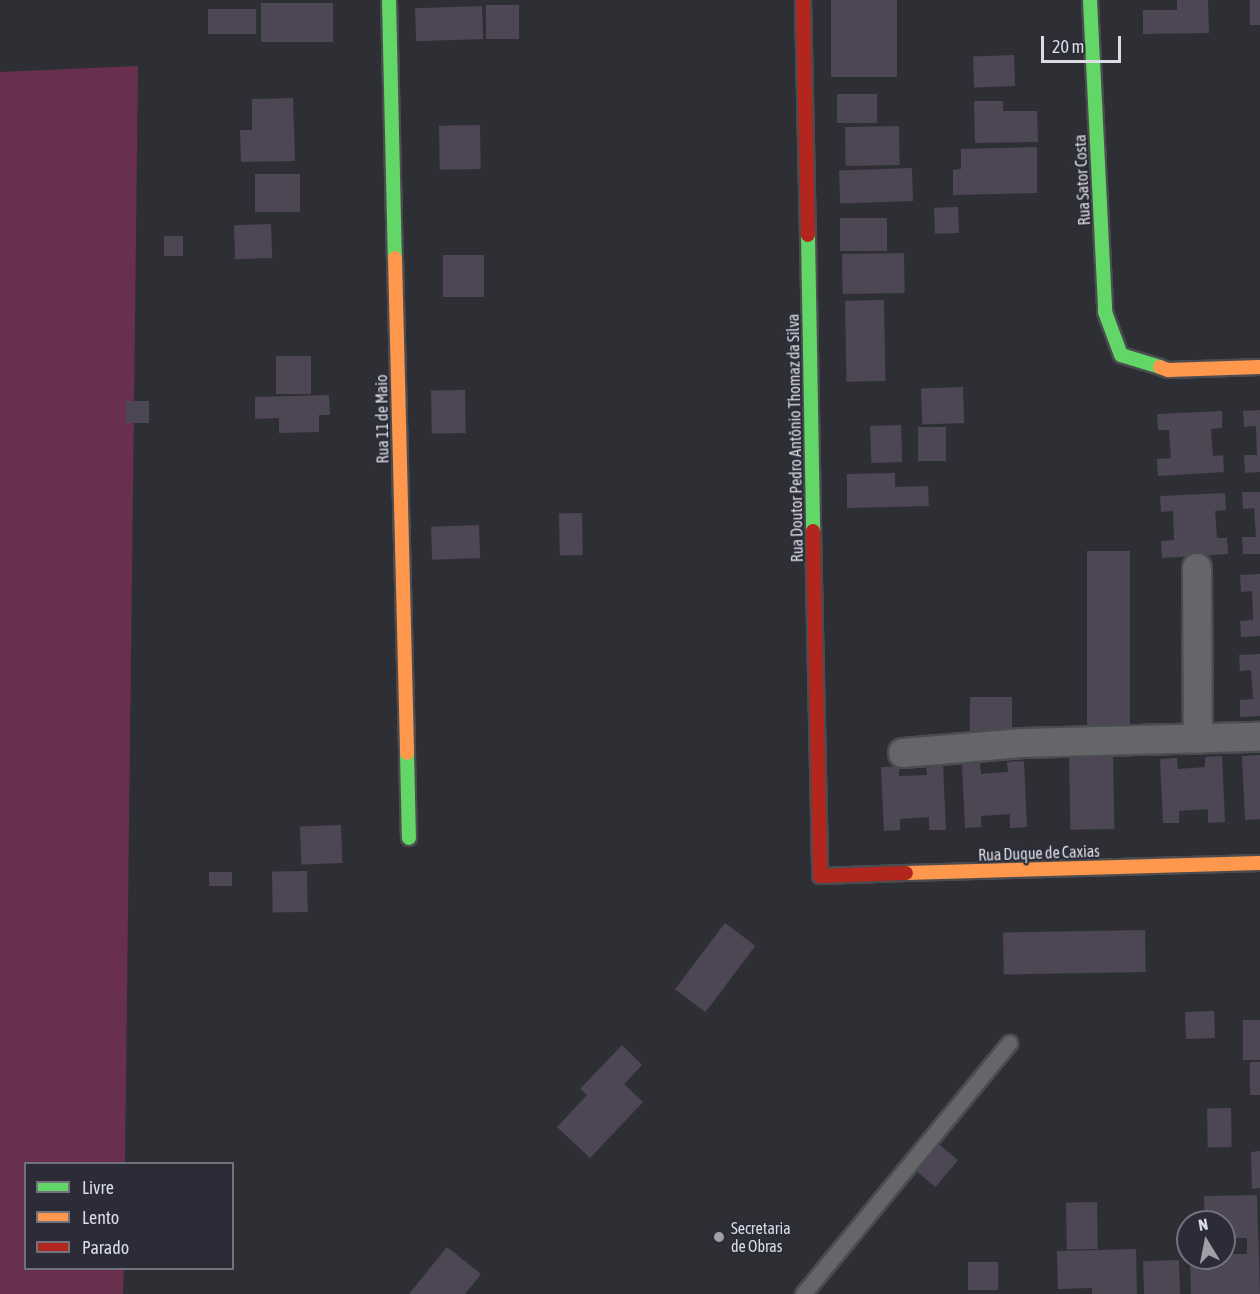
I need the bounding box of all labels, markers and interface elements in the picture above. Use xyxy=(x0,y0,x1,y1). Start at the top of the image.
scale bar xyxy=(1044,24,1124,62)
text: 20 m xyxy=(1052,36,1084,57)
street label: Rua Sator Costa xyxy=(1070,134,1094,226)
street label: Rua Doutor Pedro Antônio Thomaz da Silva xyxy=(783,314,807,562)
street label: Rua 11 de Maio xyxy=(372,374,392,464)
street label: Rua Duque de Caxias xyxy=(978,841,1100,865)
legend xyxy=(24,1162,234,1270)
text: Livre xyxy=(82,1177,114,1198)
text: Lento xyxy=(82,1207,119,1228)
north arrow xyxy=(1176,1210,1236,1270)
text: N xyxy=(1197,1215,1209,1234)
place label: Secretaria de Obras xyxy=(731,1218,791,1256)
marker: Secretaria de Obras xyxy=(712,1230,726,1244)
text: Parado xyxy=(82,1237,129,1258)

